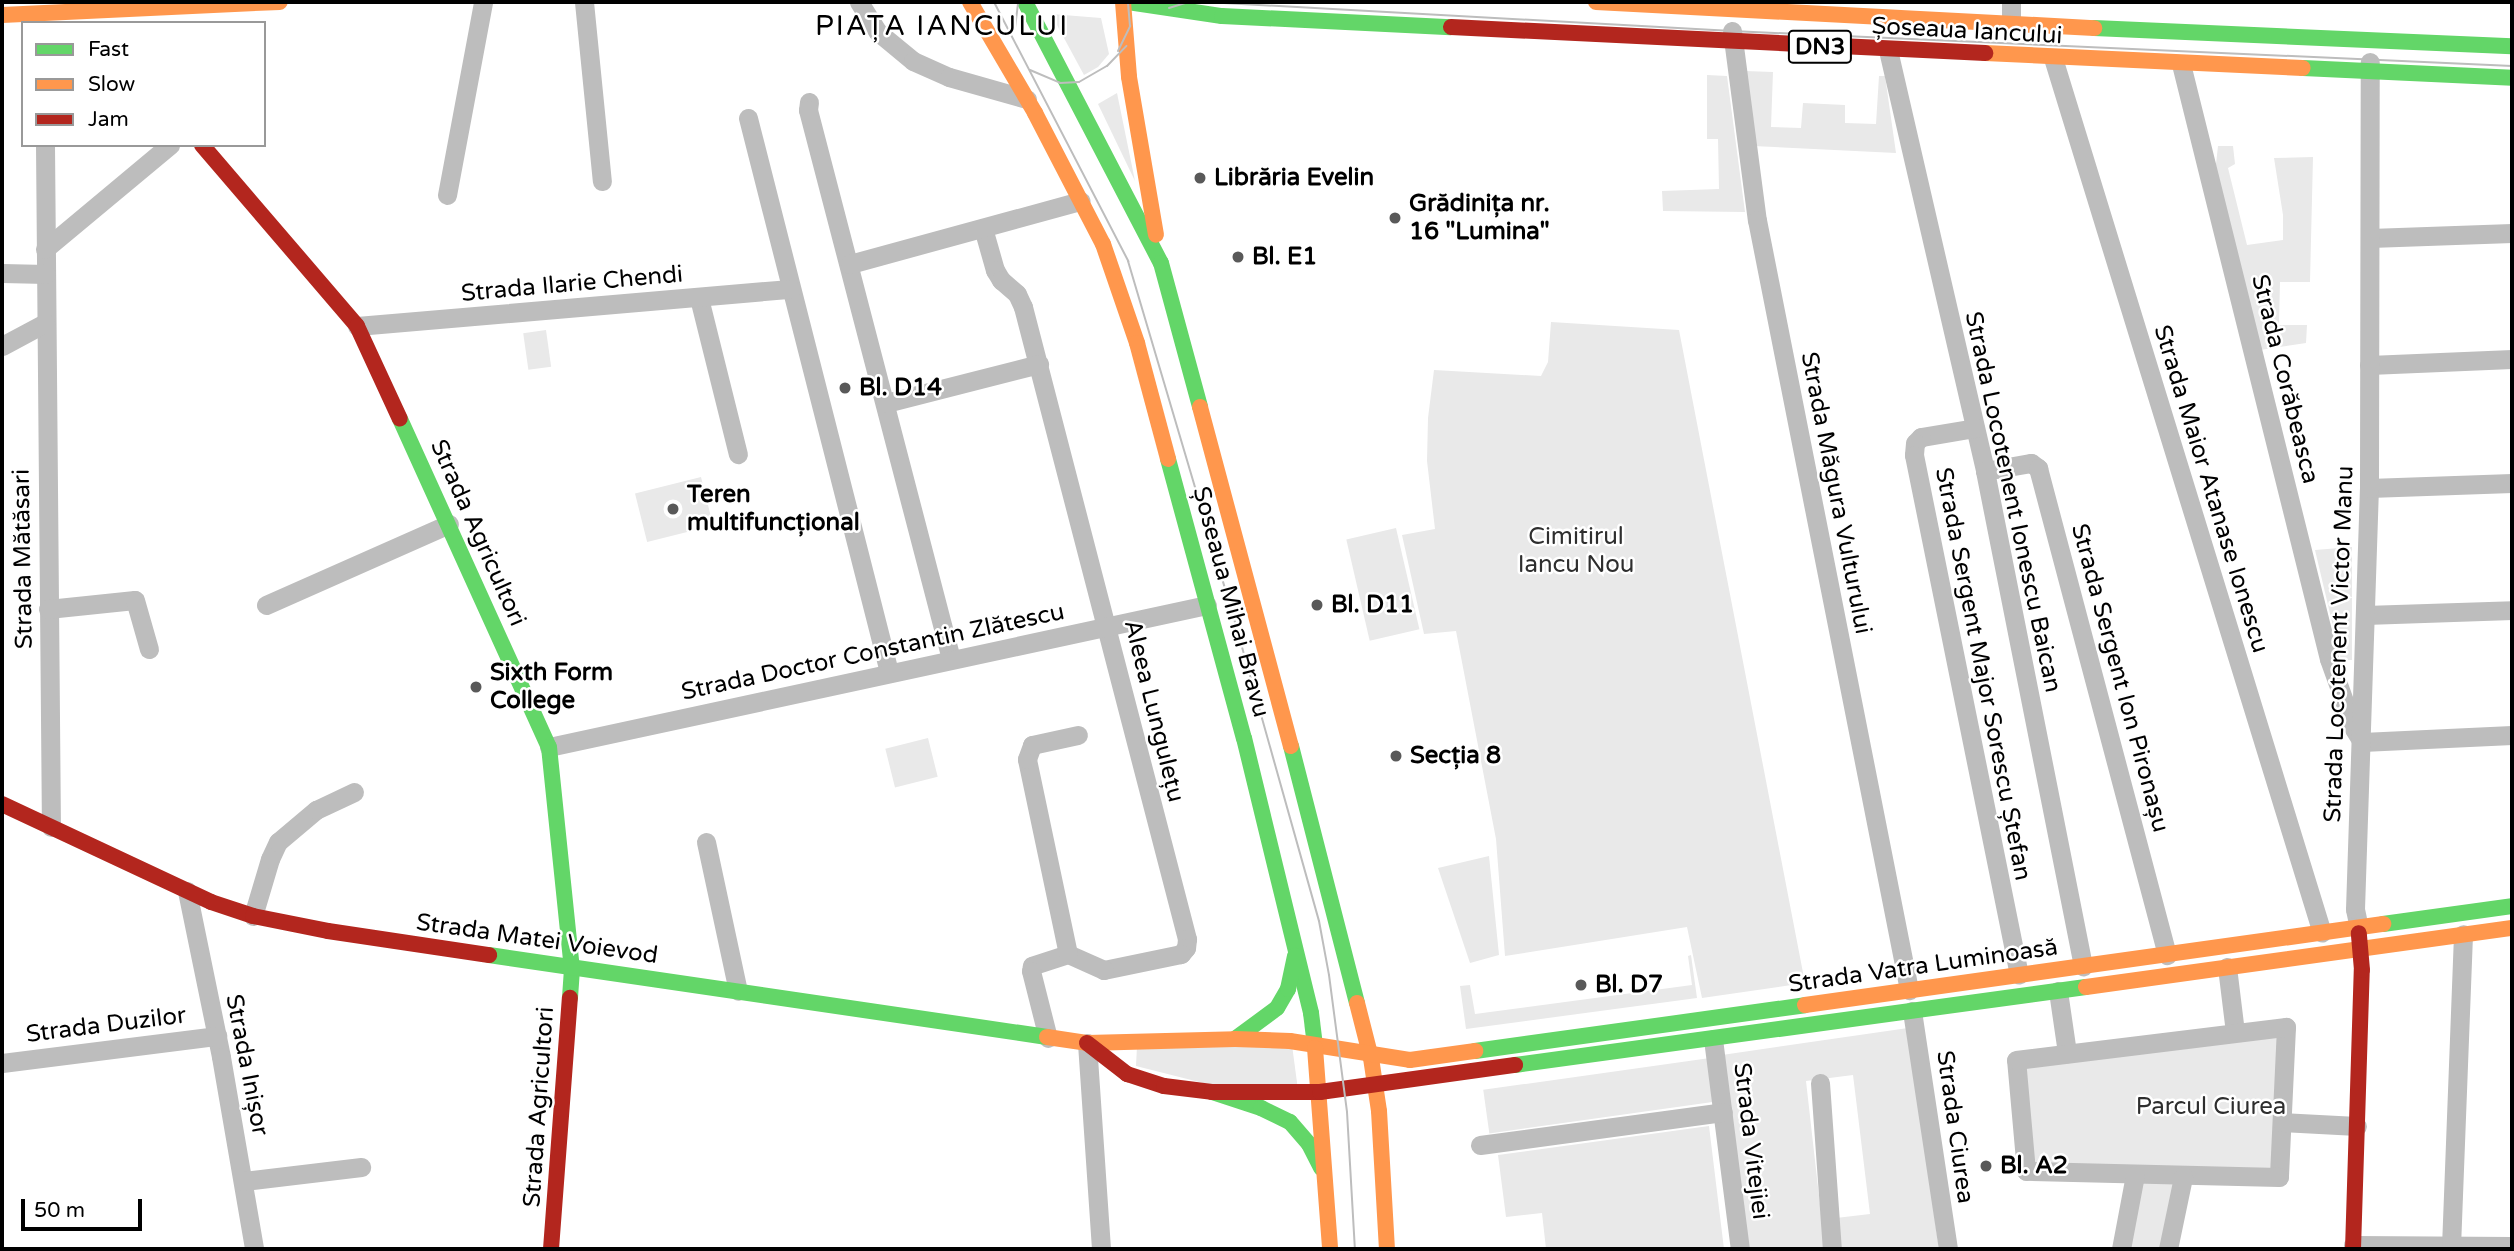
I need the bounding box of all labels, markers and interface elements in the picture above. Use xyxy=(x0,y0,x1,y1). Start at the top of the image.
district label: PIAȚA IANCULUI xyxy=(817,9,1067,43)
street label: Șoseaua Iancului xyxy=(1871,12,2063,50)
legend xyxy=(21,21,266,147)
road number: DN3 xyxy=(1787,28,1853,66)
text: Fast xyxy=(88,37,129,62)
text: Slow xyxy=(88,72,135,97)
text: Jam xyxy=(88,107,129,132)
place label: Librăria Evelin xyxy=(1214,164,1374,192)
marker: Librăria Evelin xyxy=(1192,170,1208,186)
place label: Grădinița nr. 16 "Lumina" xyxy=(1409,190,1550,246)
marker: Grădinița nr. 16 "Lumina" xyxy=(1387,210,1403,226)
place label: Bl. E1 xyxy=(1252,243,1317,271)
marker: Bl. E1 xyxy=(1230,249,1246,265)
street label: Strada Ilarie Chendi xyxy=(460,260,684,308)
street label: Strada Corăbeasca xyxy=(2245,271,2325,487)
street label: Strada Locotenent Ionescu Baican xyxy=(1959,309,2067,695)
street label: Strada Maior Atanase Ionescu xyxy=(2147,322,2275,656)
street label: Strada Măgura Vulturului xyxy=(1795,350,1877,636)
place label: Bl. D14 xyxy=(859,374,942,402)
marker: Bl. D14 xyxy=(837,380,853,396)
street label: Strada Agricultori xyxy=(424,435,532,631)
street label: Strada Sergent Major Sorescu Ștefan xyxy=(1929,465,2037,883)
street label: Strada Locotenent Victor Manu xyxy=(2318,465,2360,823)
street label: Strada Mătăsari xyxy=(7,469,39,649)
place label: Teren multifuncțional xyxy=(687,481,860,537)
street label: Șoseaua Mihai Bravu xyxy=(1186,483,1276,721)
marker: Teren multifuncțional xyxy=(665,501,681,517)
street label: Strada Sergent Ion Pironașu xyxy=(2065,521,2175,835)
park label: Cimitirul Iancu Nou xyxy=(1518,523,1634,579)
place label: Bl. D11 xyxy=(1331,591,1414,619)
street label: Strada Doctor Constantin Zlătescu xyxy=(679,597,1067,707)
marker: Bl. D11 xyxy=(1309,597,1325,613)
street label: Aleea Lungulețu xyxy=(1117,617,1191,805)
place label: Sixth Form College xyxy=(490,659,613,715)
marker: Sixth Form College xyxy=(468,679,484,695)
place label: Secția 8 xyxy=(1410,742,1501,770)
marker: Secția 8 xyxy=(1388,748,1404,764)
street label: Strada Matei Voievod xyxy=(414,908,660,970)
street label: Strada Vatra Luminoasă xyxy=(1786,933,2060,999)
place label: Bl. D7 xyxy=(1595,971,1663,999)
marker: Bl. D7 xyxy=(1573,977,1589,993)
street label: Strada Inișor xyxy=(219,992,275,1138)
street label: Strada Duzilor xyxy=(24,1001,188,1049)
street label: Strada Agricultori xyxy=(518,1006,560,1208)
street label: Strada Ciurea xyxy=(1930,1049,1980,1205)
street label: Strada Vitejiei xyxy=(1727,1061,1775,1221)
park label: Parcul Ciurea xyxy=(2136,1093,2286,1121)
place label: Bl. A2 xyxy=(2000,1152,2068,1180)
marker: Bl. A2 xyxy=(1978,1158,1994,1174)
scale bar xyxy=(24,1184,145,1228)
text: 50 m xyxy=(34,1198,85,1223)

